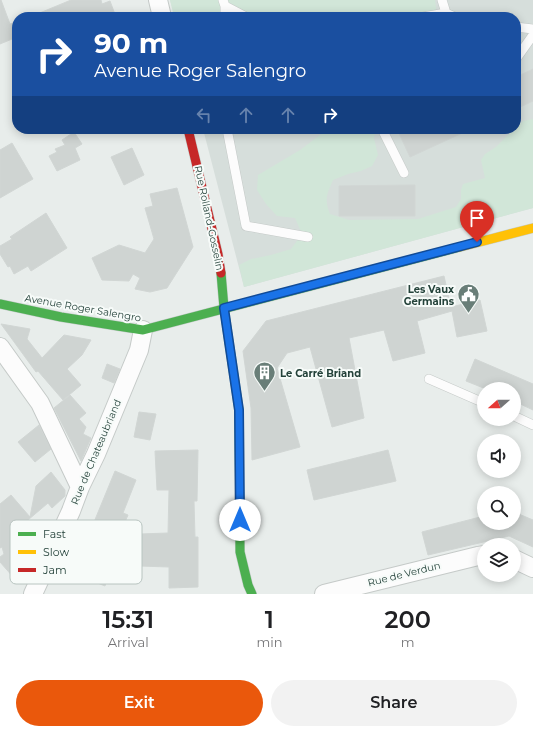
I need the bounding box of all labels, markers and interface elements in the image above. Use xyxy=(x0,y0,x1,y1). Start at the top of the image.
text: 90 m xyxy=(94,26,168,60)
icon: right xyxy=(28,28,80,80)
text: Avenue Roger Salengro xyxy=(94,60,306,82)
icon: left xyxy=(193,104,215,126)
icon: ahead xyxy=(235,104,257,126)
icon: ahead xyxy=(277,104,299,126)
icon: right xyxy=(319,104,341,126)
street label: Rue Rolland-Gosselin xyxy=(192,164,226,272)
pin xyxy=(460,201,494,242)
icon: arrive xyxy=(466,207,488,229)
public building icon: Les Vaux Germains xyxy=(456,282,482,315)
place label: Les Vaux Germains xyxy=(404,283,455,308)
street label: Avenue Roger Salengro xyxy=(24,291,142,325)
building icon: Le Carré Briand xyxy=(251,360,277,393)
place label: Le Carré Briand xyxy=(280,367,361,380)
north arrow xyxy=(477,382,521,426)
map controls xyxy=(477,382,521,582)
street label: Rue de Chateaubriand xyxy=(68,397,124,507)
button: sound xyxy=(477,434,521,478)
button: search xyxy=(477,486,521,530)
position arrow xyxy=(219,499,261,541)
legend xyxy=(10,520,142,584)
text: Fast xyxy=(43,527,67,541)
button: layers xyxy=(477,538,521,582)
text: Slow xyxy=(43,545,69,559)
street label: Rue de Verdun xyxy=(366,559,442,589)
text: Jam xyxy=(42,563,67,577)
text: 15:31 xyxy=(102,605,154,634)
text: 1 xyxy=(265,605,274,634)
text: 200 xyxy=(385,605,431,634)
text: Arrival xyxy=(108,634,149,650)
text: min xyxy=(256,634,282,650)
text: m xyxy=(401,634,415,650)
button: Exit xyxy=(16,680,263,726)
button: Share xyxy=(271,680,517,726)

